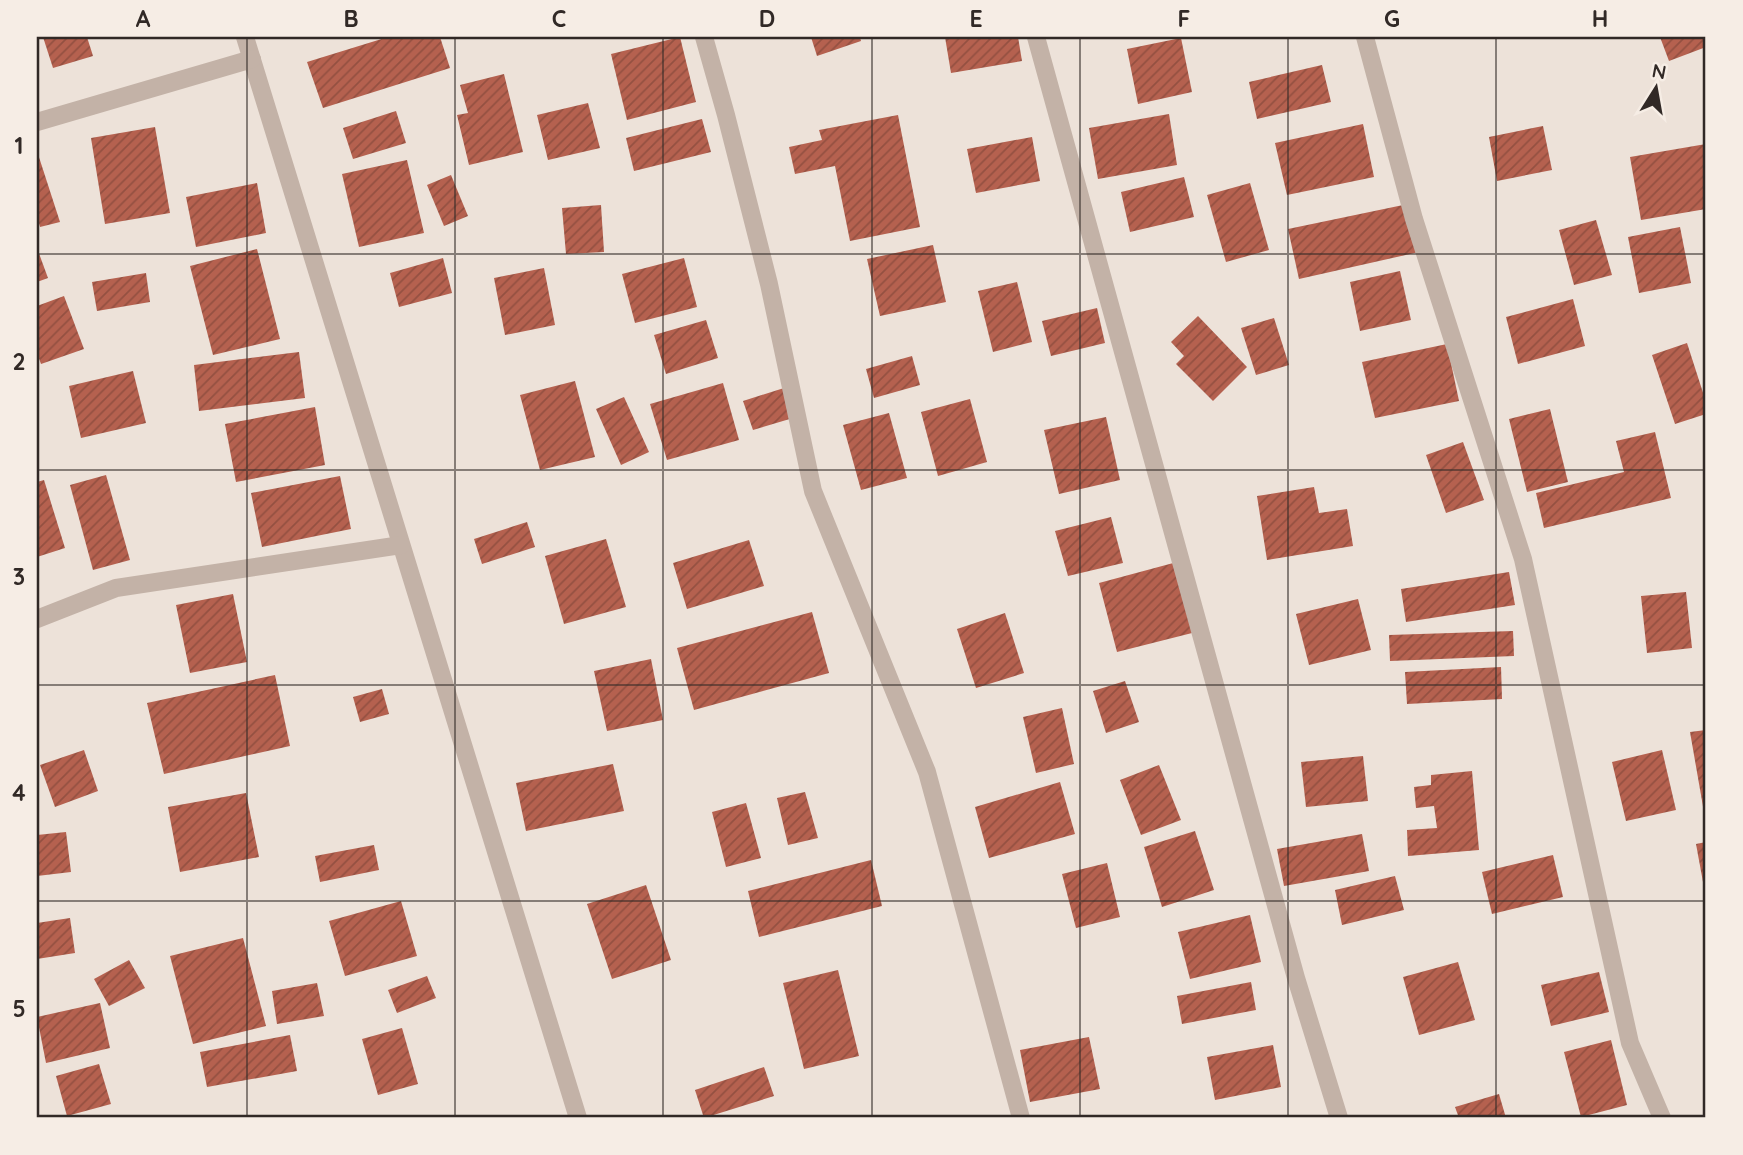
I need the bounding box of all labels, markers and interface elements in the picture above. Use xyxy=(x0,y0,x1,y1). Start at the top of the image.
text: A xyxy=(136,4,151,33)
text: B xyxy=(343,4,359,33)
text: C xyxy=(552,4,566,33)
text: D xyxy=(759,4,775,33)
text: E xyxy=(969,4,983,33)
text: F xyxy=(1178,4,1190,33)
text: G xyxy=(1384,4,1400,33)
text: H xyxy=(1592,4,1608,33)
north arrow xyxy=(1620,52,1690,122)
text: N xyxy=(1650,58,1668,84)
text: 1 xyxy=(15,131,23,160)
text: 2 xyxy=(12,347,26,376)
text: 3 xyxy=(13,562,25,591)
text: 4 xyxy=(12,778,26,807)
text: 5 xyxy=(12,994,26,1023)

